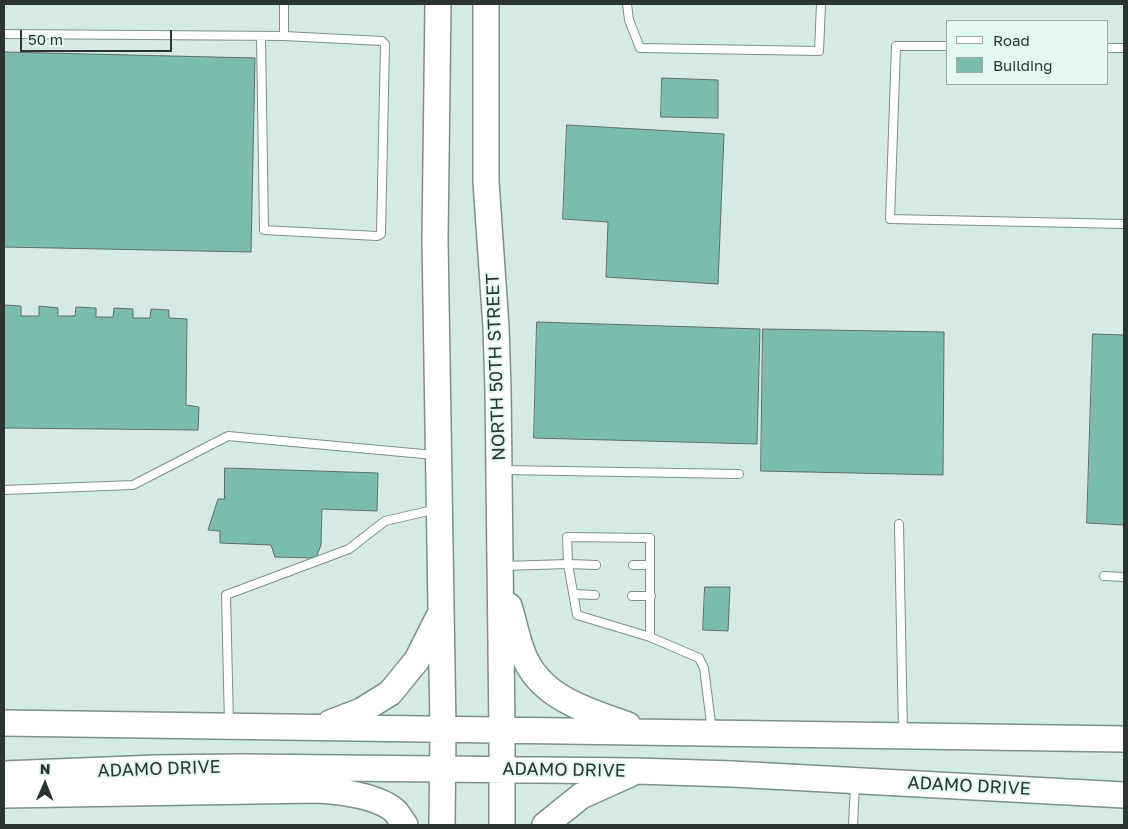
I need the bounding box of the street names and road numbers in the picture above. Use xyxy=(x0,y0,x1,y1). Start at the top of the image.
street label: NORTH 50TH STREET xyxy=(482,273,510,461)
street label: ADAMO DRIVE xyxy=(97,756,221,782)
street label: ADAMO DRIVE xyxy=(502,758,626,782)
street label: ADAMO DRIVE xyxy=(907,772,1031,800)

